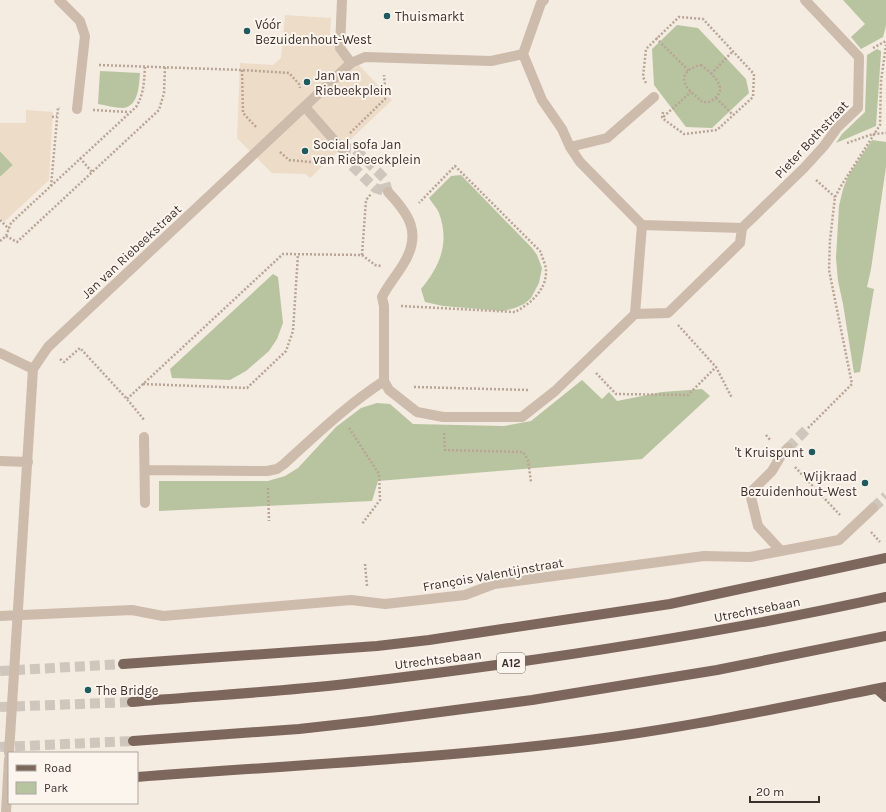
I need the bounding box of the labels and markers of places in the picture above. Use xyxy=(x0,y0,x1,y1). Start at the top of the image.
place label: Thuismarkt xyxy=(395,9,464,24)
marker: Thuismarkt xyxy=(382,11,392,21)
place label: Vóór Bezuidenhout-West xyxy=(255,17,372,47)
marker: Vóór Bezuidenhout-West xyxy=(242,26,252,36)
place label: Jan van Riebeekplein xyxy=(315,68,392,98)
marker: Jan van Riebeekplein xyxy=(302,77,312,87)
place label: Social sofa Jan van Riebeeckplein xyxy=(313,137,421,167)
marker: Social sofa Jan van Riebeeckplein xyxy=(300,146,310,156)
place label: 't Kruispunt xyxy=(735,445,804,460)
marker: 't Kruispunt xyxy=(807,447,817,457)
place label: Wijkraad Bezuidenhout-West xyxy=(740,469,857,499)
marker: Wijkraad Bezuidenhout-West xyxy=(860,478,870,488)
place label: The Bridge xyxy=(96,683,159,698)
marker: The Bridge xyxy=(83,685,93,695)

